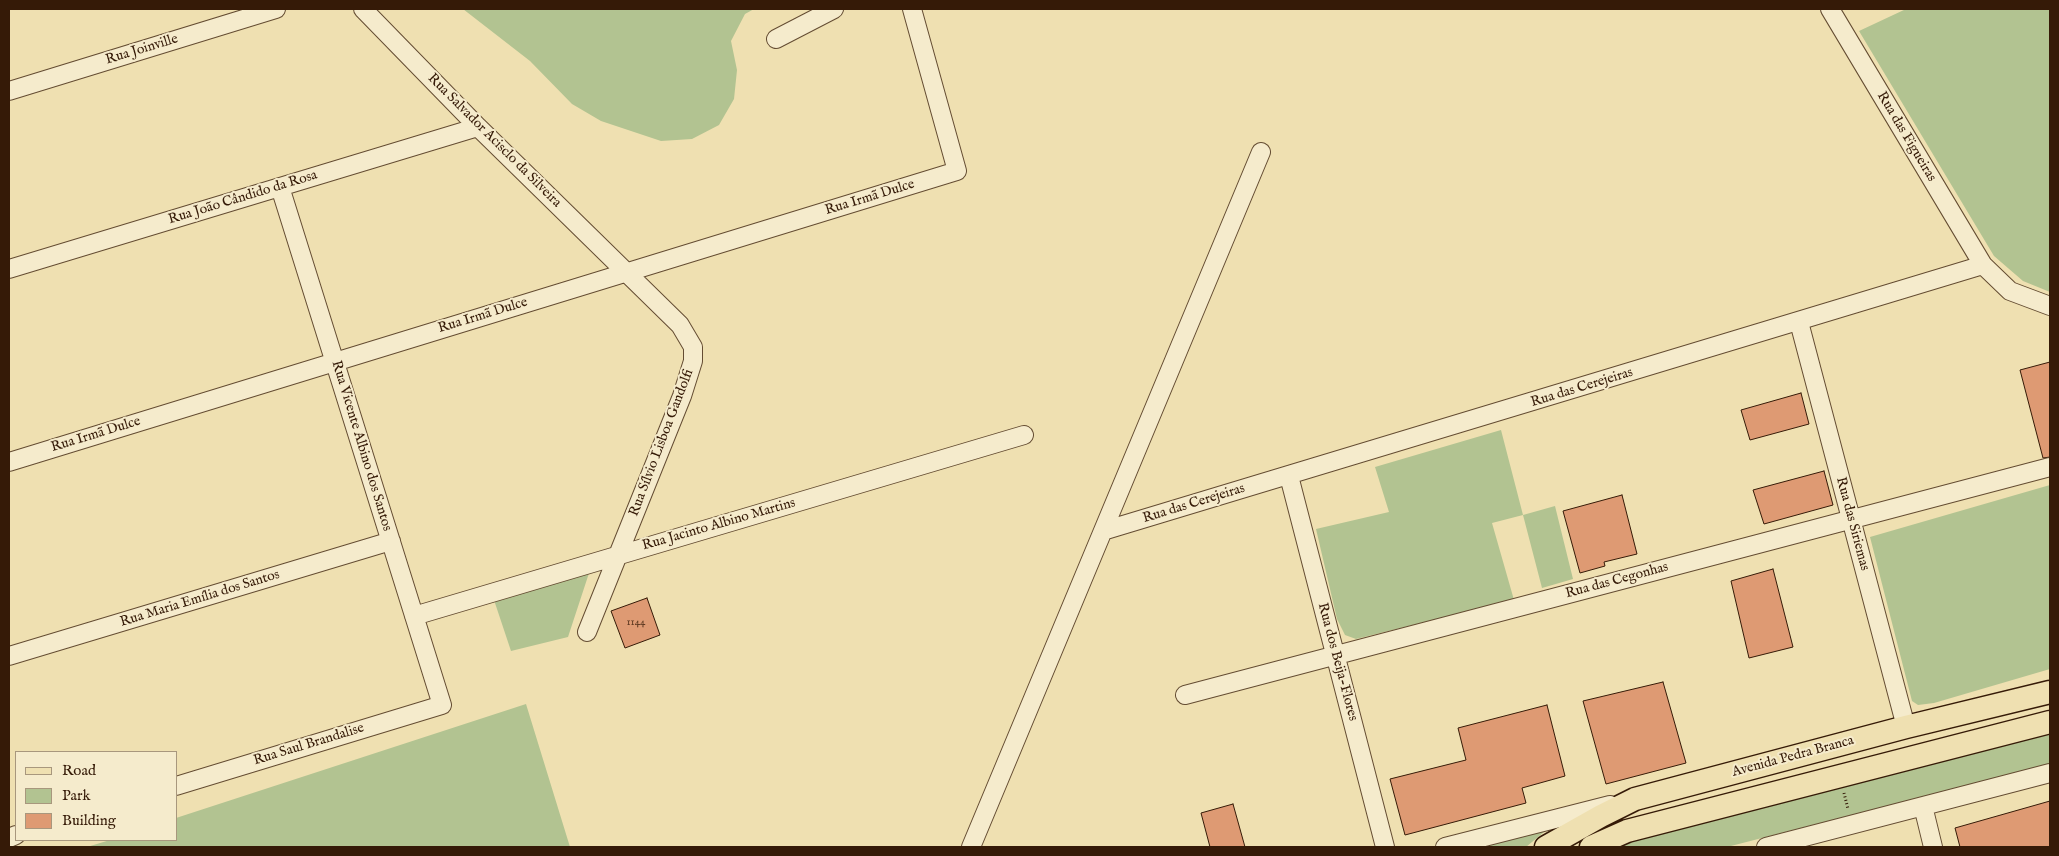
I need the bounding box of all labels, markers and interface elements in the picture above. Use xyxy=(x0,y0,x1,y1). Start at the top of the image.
street label: Rua Joinville xyxy=(104,31,180,69)
street label: Rua Salvador Acisclo da Silveira xyxy=(424,71,564,211)
street label: Rua das Figueiras xyxy=(1872,89,1940,185)
street label: Rua João Cândido da Rosa xyxy=(166,167,320,229)
street label: Rua Irmã Dulce xyxy=(823,176,917,220)
street label: Rua Irmã Dulce xyxy=(436,294,530,338)
street label: Rua Vicente Albino dos Santos xyxy=(327,359,395,533)
street label: Rua das Cerejeiras xyxy=(1529,364,1635,412)
street label: Rua Sílvio Lisboa Gandolfi xyxy=(626,367,698,519)
street label: Rua Irmã Dulce xyxy=(49,413,143,457)
street label: Rua das Siriemas xyxy=(1831,475,1873,573)
street label: Rua das Cerejeiras xyxy=(1141,480,1247,528)
street label: Rua Jacinto Albino Martins xyxy=(640,495,798,555)
street label: Rua das Cegonhas xyxy=(1564,559,1670,603)
street label: Rua Maria Emília dos Santos xyxy=(118,567,282,631)
street label: Rua dos Beija-Flores xyxy=(1313,601,1361,723)
house number: 1144 xyxy=(627,616,645,630)
street label: Rua Saul Brandalise xyxy=(252,720,366,770)
street label: Avenida Pedra Branca xyxy=(1730,733,1856,781)
legend xyxy=(15,751,178,841)
text: Road xyxy=(62,761,96,780)
text: Park xyxy=(62,786,91,805)
text: Building xyxy=(62,811,116,830)

